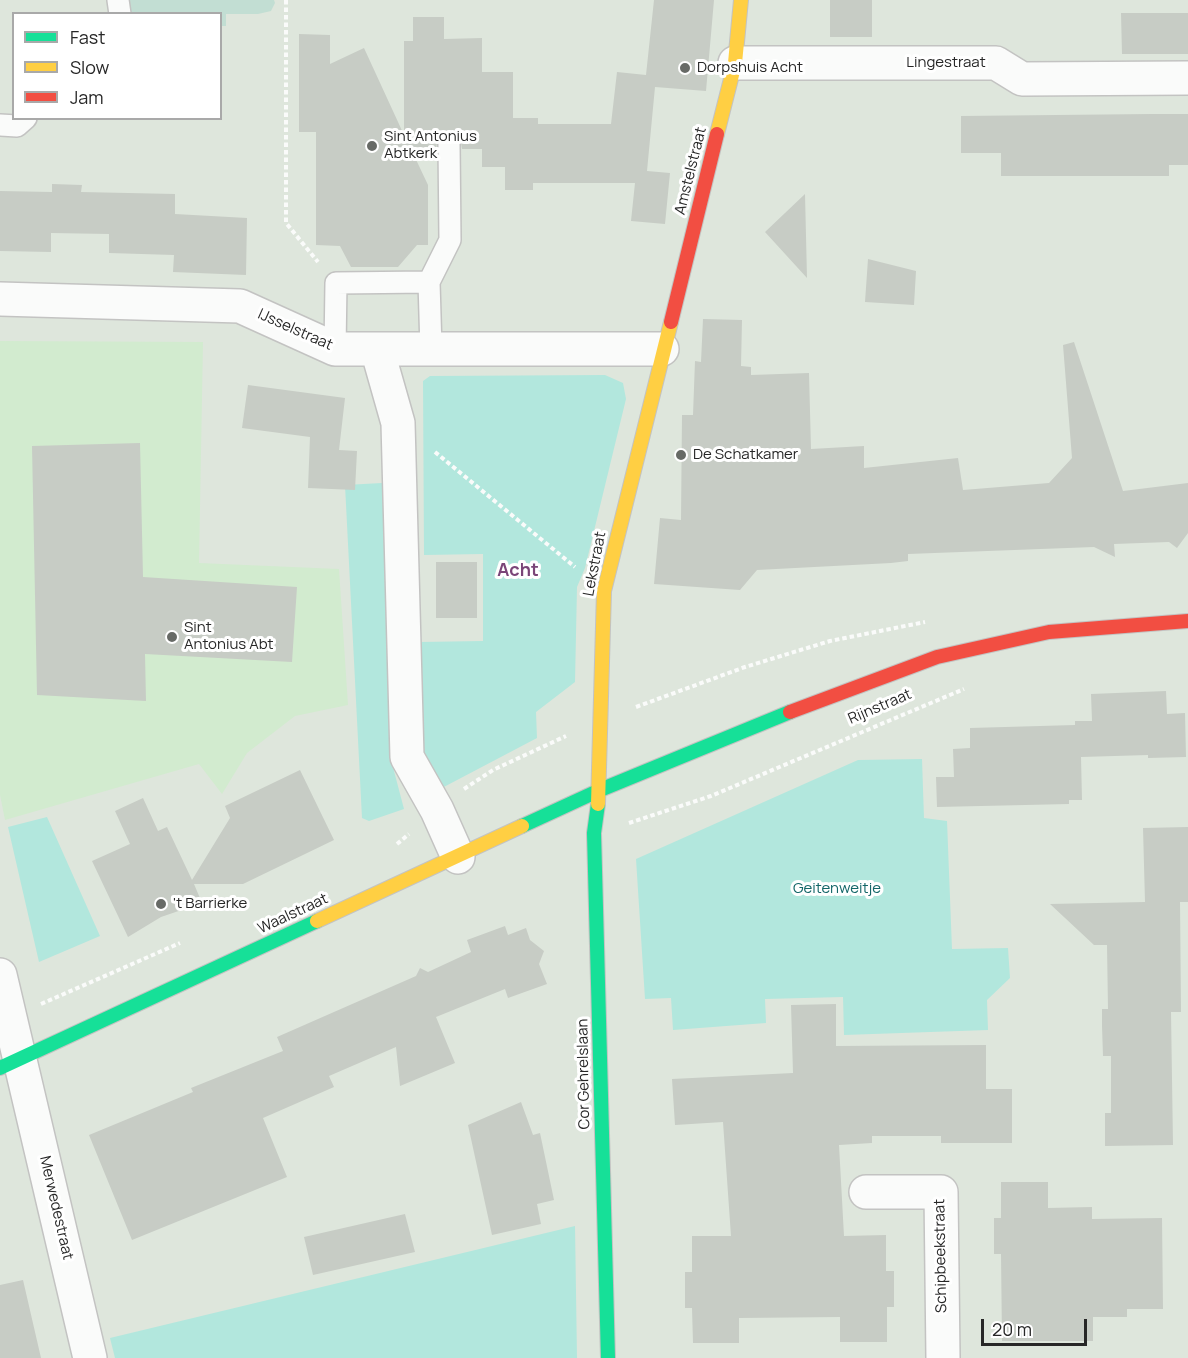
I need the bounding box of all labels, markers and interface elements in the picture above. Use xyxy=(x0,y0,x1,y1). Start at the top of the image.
legend xyxy=(12,12,222,120)
text: Fast xyxy=(70,25,105,49)
street label: Lingestraat xyxy=(906,54,986,72)
text: Slow xyxy=(70,55,109,79)
place label: Dorpshuis Acht xyxy=(697,59,803,77)
marker: Dorpshuis Acht xyxy=(678,61,692,75)
text: Jam xyxy=(70,85,104,109)
street label: Amstelstraat xyxy=(671,125,711,217)
place label: Sint Antonius Abtkerk xyxy=(384,128,477,163)
marker: Sint Antonius Abtkerk xyxy=(365,139,379,153)
street label: IJsselstraat xyxy=(255,305,335,355)
place label: De Schatkamer xyxy=(693,446,798,464)
marker: De Schatkamer xyxy=(674,448,688,462)
street label: Lekstraat xyxy=(580,530,610,598)
district label: Acht xyxy=(497,560,539,582)
place label: Sint Antonius Abt xyxy=(184,619,274,654)
marker: Sint Antonius Abt xyxy=(165,630,179,644)
street label: Rijnstraat xyxy=(846,686,914,728)
park label: Geitenweitje xyxy=(793,880,881,898)
street label: Waalstraat xyxy=(255,890,331,938)
place label: 't Barrierke xyxy=(173,895,247,913)
marker: 't Barrierke xyxy=(154,897,168,911)
street label: Cor Gehrelslaan xyxy=(574,1018,594,1130)
street label: Merwedestraat xyxy=(35,1154,77,1262)
street label: Schipbeekstraat xyxy=(931,1199,951,1313)
scale bar xyxy=(984,1307,1090,1345)
text: 20 m xyxy=(992,1317,1032,1341)

